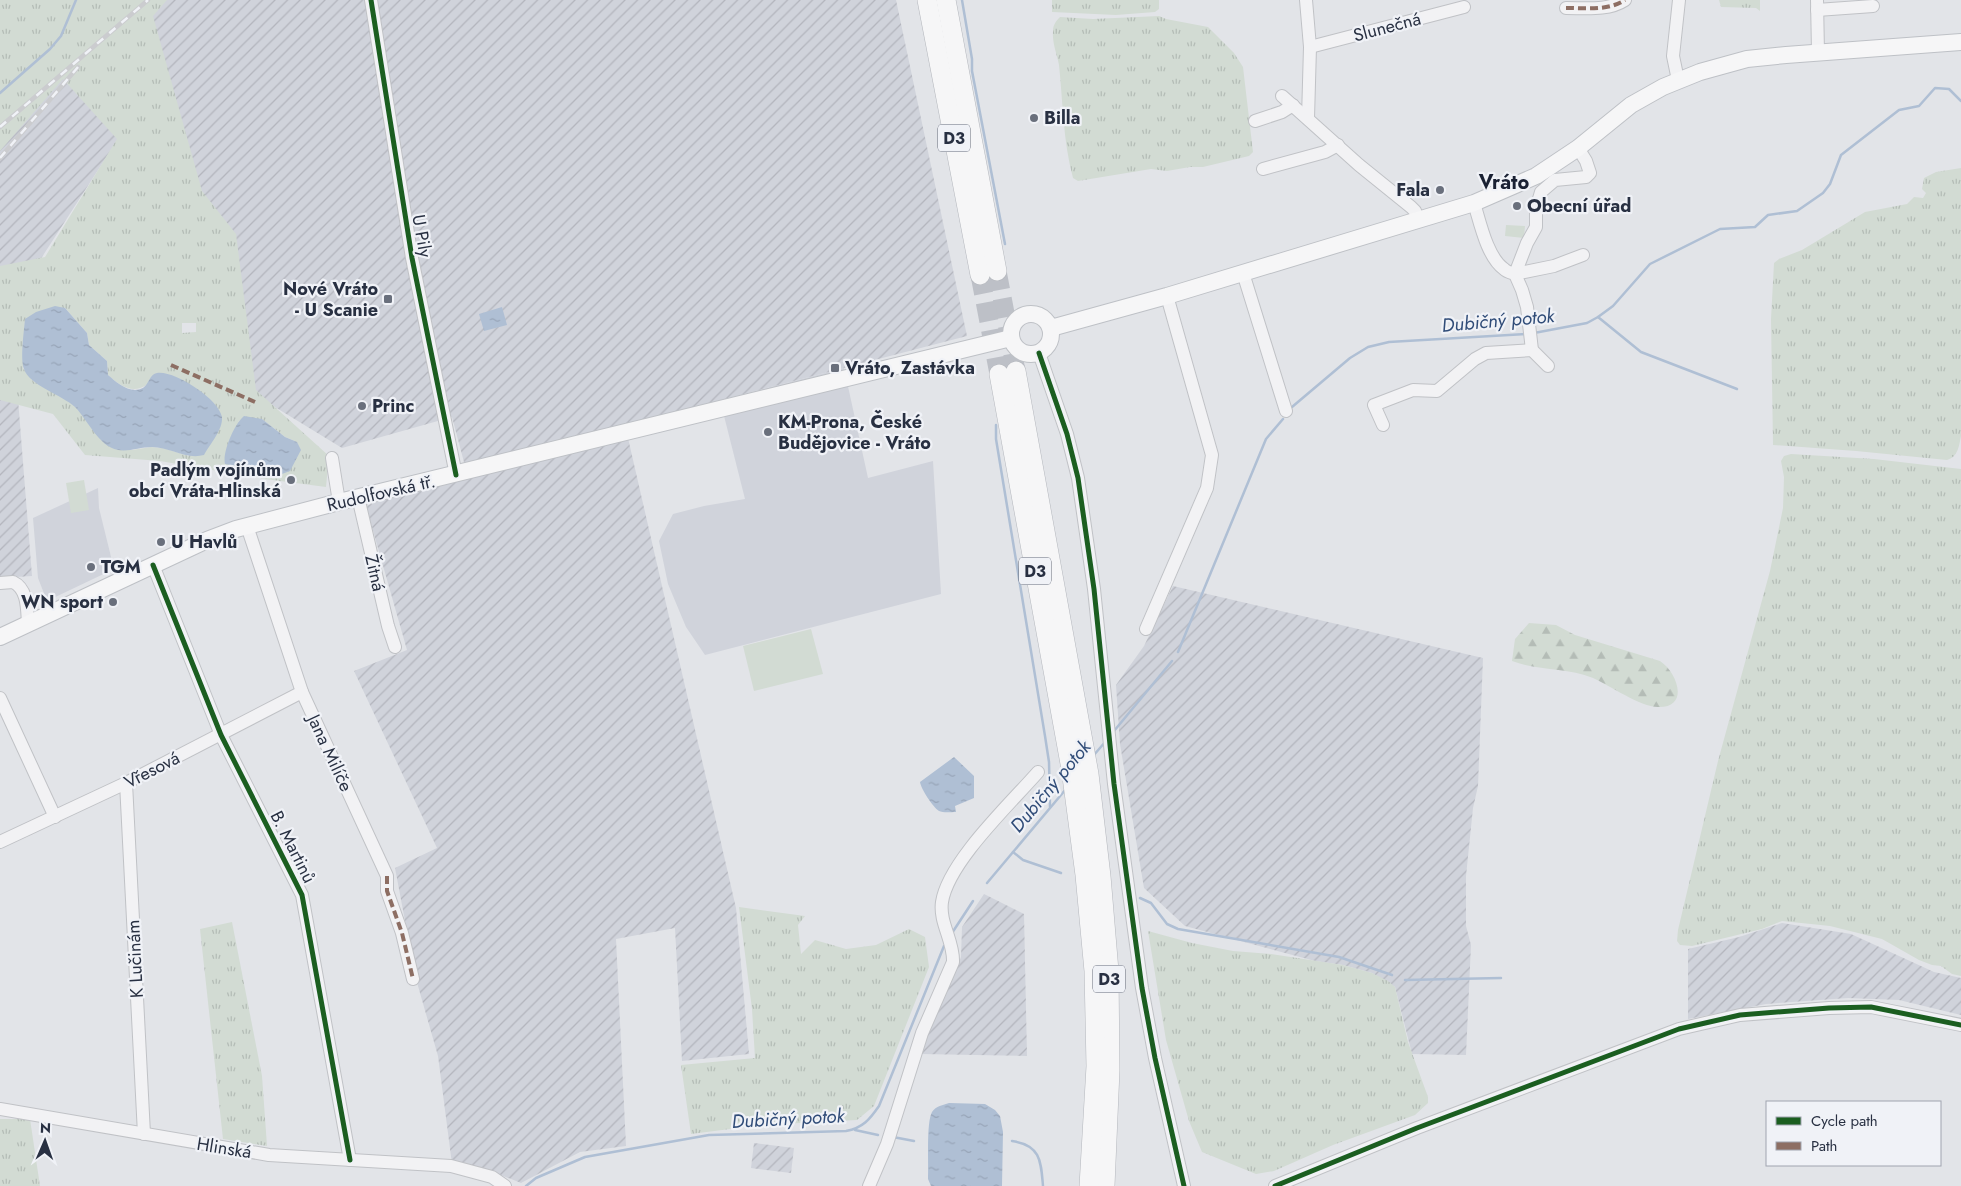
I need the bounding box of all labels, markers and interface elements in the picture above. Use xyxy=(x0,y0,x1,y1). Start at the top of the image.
street label: Slunečná xyxy=(1350,6,1424,48)
place label: Billa xyxy=(1044,105,1080,131)
marker: Billa xyxy=(1028,112,1040,124)
road number: D3 xyxy=(938,125,970,152)
district label: Vráto xyxy=(1478,168,1529,197)
place label: Fala xyxy=(1396,177,1430,203)
marker: Fala xyxy=(1434,184,1446,196)
place label: Obecní úřad xyxy=(1527,193,1631,219)
marker: Obecní úřad xyxy=(1511,200,1523,212)
street label: U Pily xyxy=(405,212,439,260)
place label: Nové Vráto - U Scanie xyxy=(283,276,378,323)
marker: Nové Vráto - U Scanie xyxy=(382,293,394,305)
water label: Dubičný potok xyxy=(1441,302,1556,339)
place label: Vráto, Zastávka xyxy=(844,355,975,381)
marker: Vráto, Zastávka xyxy=(829,362,841,374)
place label: Princ xyxy=(372,393,414,419)
marker: Princ xyxy=(356,400,368,412)
place label: KM-Prona, České Budějovice - Vráto xyxy=(778,409,931,456)
marker: KM-Prona, České Budějovice - Vráto xyxy=(762,426,774,438)
place label: Padlým vojínům obcí Vráta-Hlinská xyxy=(129,457,281,504)
street label: Rudolfovská tř. xyxy=(324,468,438,518)
marker: Padlým vojínům obcí Vráta-Hlinská xyxy=(285,474,297,486)
place label: U Havlů xyxy=(171,529,237,555)
marker: U Havlů xyxy=(155,536,167,548)
street label: Žitná xyxy=(358,552,392,594)
place label: TGM xyxy=(101,554,141,580)
road number: D3 xyxy=(1019,558,1051,584)
marker: TGM xyxy=(85,561,97,573)
place label: WN sport xyxy=(21,589,103,615)
marker: WN sport xyxy=(107,596,119,608)
street label: Jana Milíče xyxy=(300,708,359,796)
water label: Dubičný potok xyxy=(1004,734,1098,838)
street label: Vřesová xyxy=(120,745,184,795)
street label: B. Martinů xyxy=(264,806,322,888)
street label: K Lučinám xyxy=(120,919,150,999)
road number: D3 xyxy=(1093,966,1125,992)
legend xyxy=(1766,1101,1941,1166)
water label: Dubičný potok xyxy=(731,1102,846,1135)
text: Cycle path xyxy=(1811,1110,1878,1132)
north arrow xyxy=(20,1116,70,1166)
text: N xyxy=(40,1118,51,1138)
street label: Hlinská xyxy=(195,1131,253,1165)
text: Path xyxy=(1811,1135,1837,1157)

